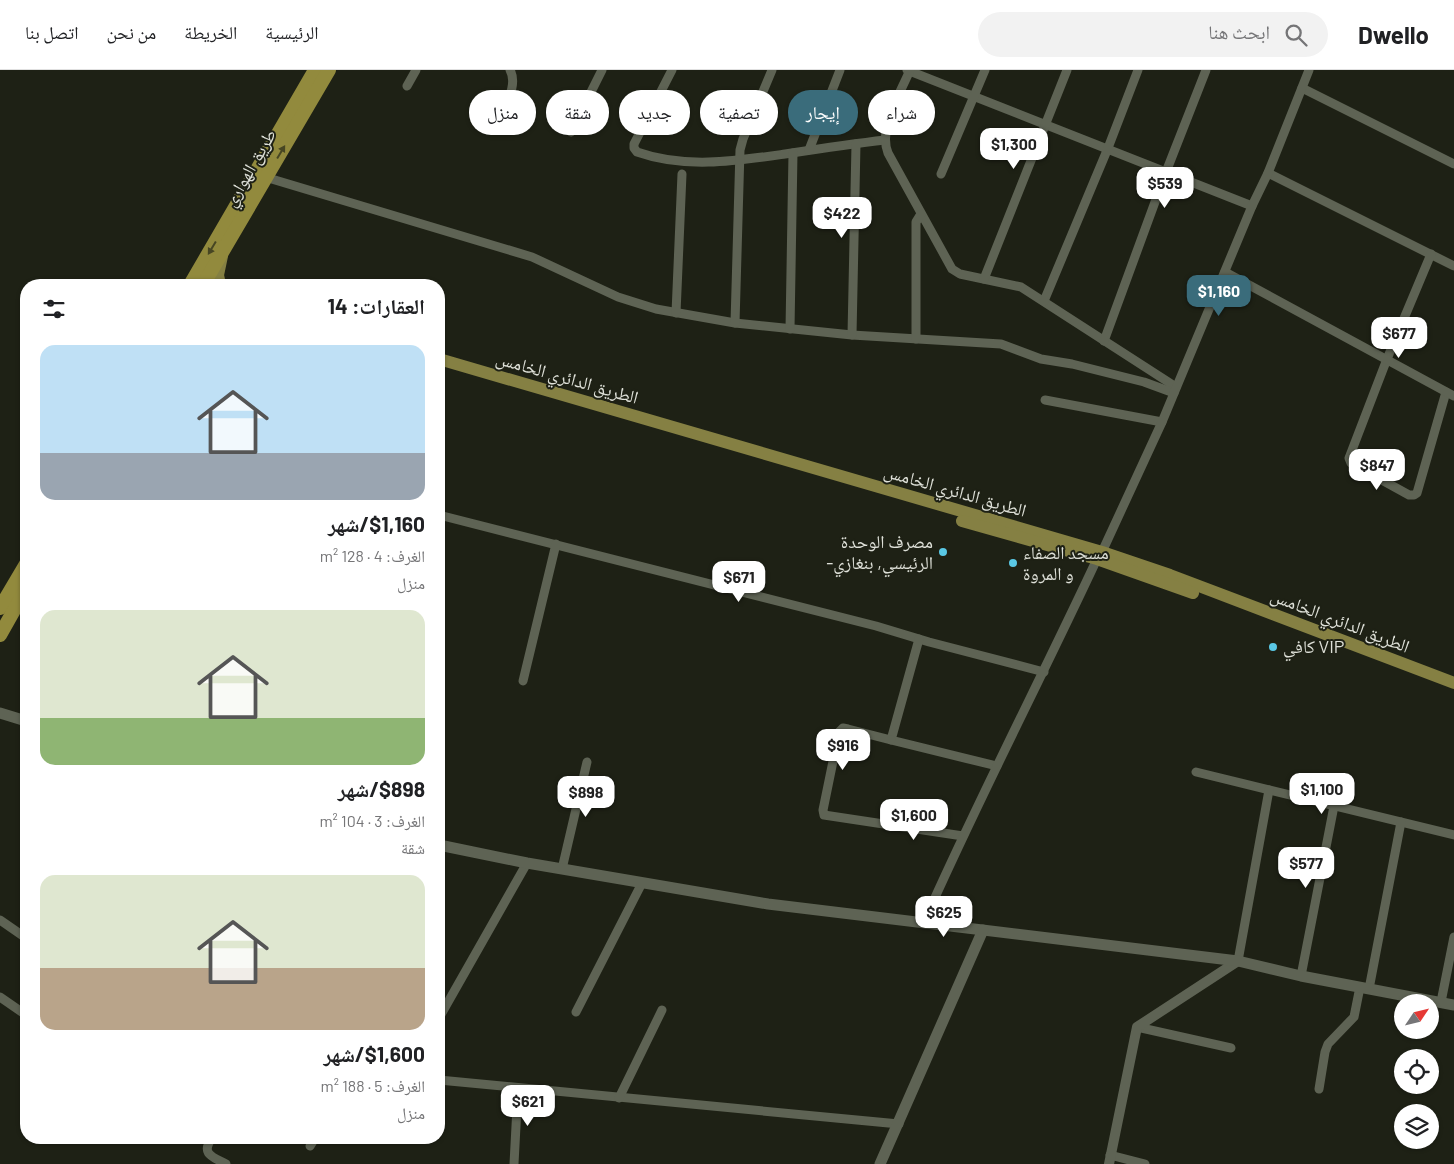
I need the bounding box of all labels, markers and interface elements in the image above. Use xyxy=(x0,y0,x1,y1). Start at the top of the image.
search box xyxy=(978,12,1328,57)
text: ابحث هنا xyxy=(1208,20,1270,43)
text: Dwello xyxy=(1358,20,1429,49)
text: اتصل بنا xyxy=(25,21,78,43)
text: من نحن xyxy=(106,21,156,43)
text: الخريطة xyxy=(184,21,237,43)
text: الرئيسية xyxy=(265,21,319,43)
icon: search xyxy=(1282,21,1310,49)
chip: منزل xyxy=(469,90,536,135)
chip: شقة xyxy=(546,90,609,135)
chip: جديد xyxy=(619,90,690,135)
chip: تصفية xyxy=(700,90,778,135)
chip: إيجار xyxy=(788,90,858,135)
chip: شراء xyxy=(868,90,935,135)
street label: طريق الهواري xyxy=(218,125,284,213)
pin: $1,300 xyxy=(973,128,1055,170)
text: $1,300 xyxy=(991,134,1037,153)
one-way arrow xyxy=(276,145,285,158)
pin: $539 xyxy=(1135,166,1195,209)
text: $539 xyxy=(1148,173,1182,192)
pin: $422 xyxy=(812,196,872,239)
text: $422 xyxy=(824,203,860,222)
one-way arrow xyxy=(207,242,216,255)
pin: $1,160 xyxy=(1178,274,1260,317)
text: $1,160 xyxy=(1198,281,1240,300)
text: العقارات: 14 xyxy=(328,293,425,318)
icon: filters xyxy=(40,295,68,323)
pin: $677 xyxy=(1369,316,1429,359)
text: $677 xyxy=(1382,323,1416,342)
street label: الطريق الدائري الخامس xyxy=(492,346,641,412)
icon: home xyxy=(188,377,278,467)
pin: $847 xyxy=(1347,448,1407,491)
text: $847 xyxy=(1360,455,1394,474)
street label: الطريق الدائري الخامس xyxy=(880,459,1029,525)
text: $1,160/شهر xyxy=(328,511,425,536)
place label: مصرف الوحدة -الرئيسي, بنغازي xyxy=(826,530,933,578)
place label: مسجد الصفاء و المروة xyxy=(1023,541,1109,584)
text: الغرف: 4 · 128 m² xyxy=(320,546,425,565)
marker: مصرف الوحدة -الرئيسي, بنغازي xyxy=(937,546,949,558)
marker: مسجد الصفاء و المروة xyxy=(1007,557,1019,569)
pin: $671 xyxy=(709,560,769,603)
text: $671 xyxy=(723,567,755,586)
text: منزل xyxy=(397,573,425,592)
street label: الطريق الدائري الخامس xyxy=(1266,583,1413,661)
place label: كافي VIP xyxy=(1283,635,1344,662)
marker: كافي VIP xyxy=(1267,641,1279,653)
icon: home xyxy=(188,642,278,732)
pin: $916 xyxy=(813,728,873,771)
text: $916 xyxy=(827,735,859,754)
pin: $1,100 xyxy=(1281,772,1363,815)
text: $898/شهر xyxy=(338,776,425,801)
pin: $898 xyxy=(556,776,616,818)
text: $1,100 xyxy=(1301,779,1343,798)
text: $898 xyxy=(569,782,603,801)
pin: $1,600 xyxy=(873,798,955,841)
text: $1,600 xyxy=(891,805,937,824)
text: الغرف: 3 · 104 m² xyxy=(319,811,425,830)
text: شقة xyxy=(401,838,425,857)
pin: $577 xyxy=(1276,846,1336,889)
text: $577 xyxy=(1289,853,1323,872)
pin: $625 xyxy=(914,896,974,938)
text: $625 xyxy=(926,902,962,921)
icon: home xyxy=(188,907,278,997)
north arrow xyxy=(1394,994,1439,1039)
map controls xyxy=(1394,994,1439,1149)
text: $1,600/شهر xyxy=(324,1041,425,1066)
button: locate xyxy=(1394,1049,1439,1094)
text: الغرف: 5 · 188 m² xyxy=(321,1076,425,1095)
pin: $621 xyxy=(498,1084,558,1127)
text: $621 xyxy=(512,1091,544,1110)
text: منزل xyxy=(397,1103,425,1122)
button: layers xyxy=(1394,1104,1439,1149)

